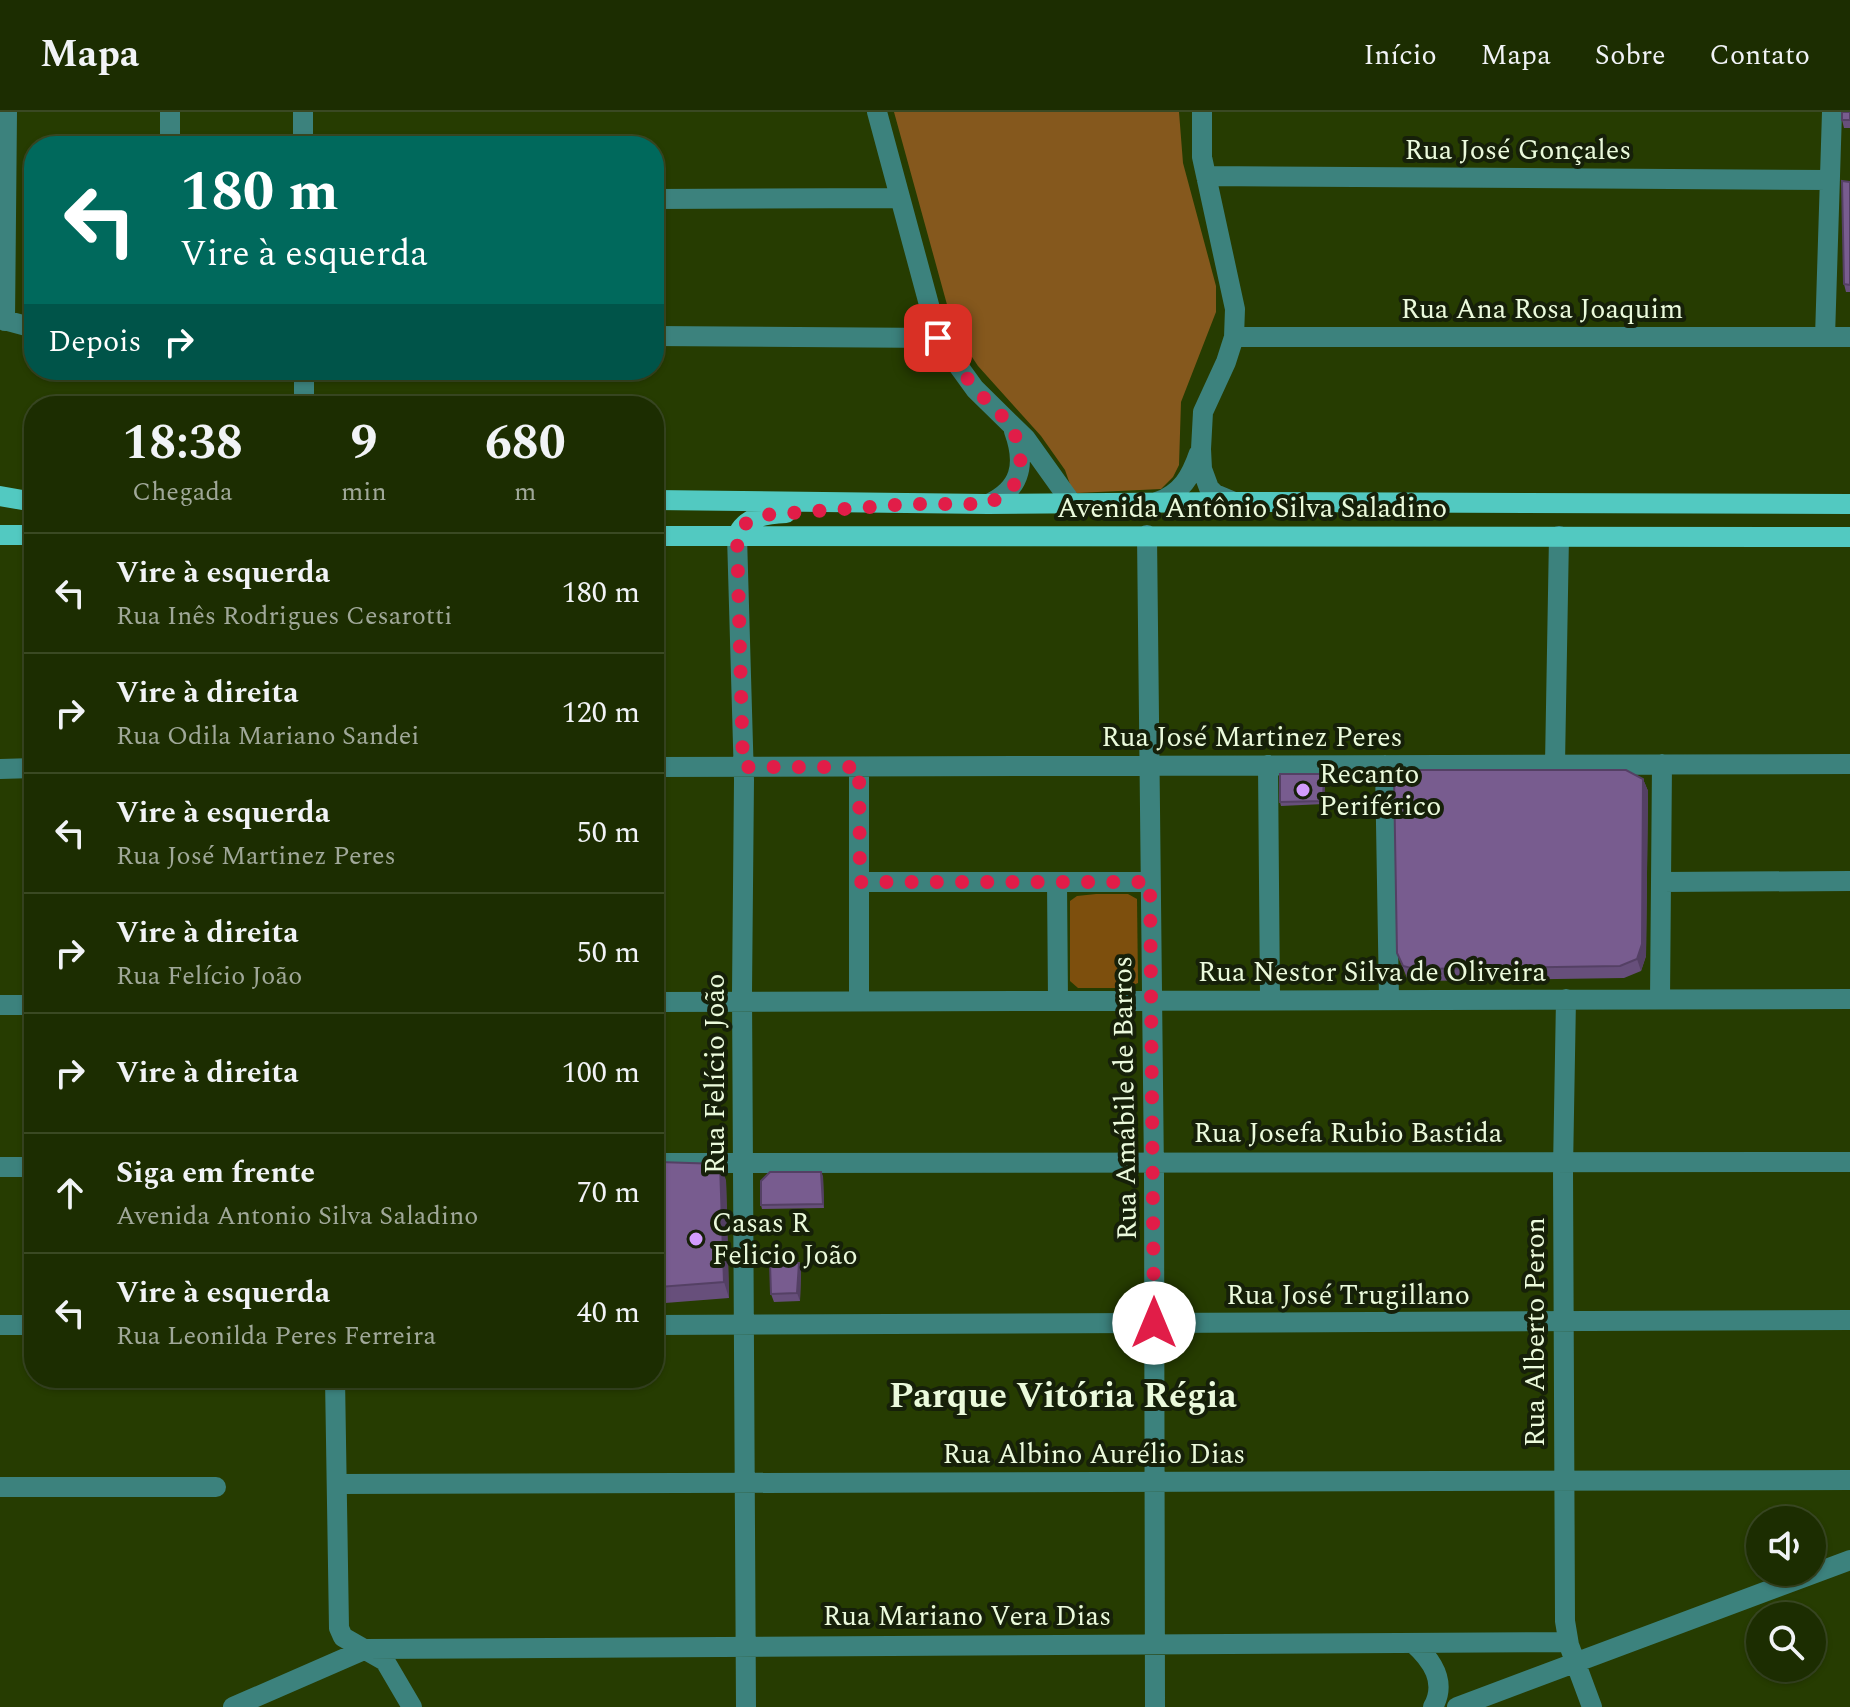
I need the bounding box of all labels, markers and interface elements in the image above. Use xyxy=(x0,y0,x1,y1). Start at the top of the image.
text: Mapa xyxy=(40,26,139,84)
text: Início xyxy=(1363,34,1437,77)
text: Mapa xyxy=(1481,34,1551,77)
text: Sobre xyxy=(1595,34,1666,77)
text: Contato xyxy=(1710,34,1810,77)
street label: Rua José Gonçales xyxy=(1405,129,1631,172)
text: 180 m xyxy=(180,150,339,235)
icon: left xyxy=(48,168,152,272)
text: Vire à esquerda xyxy=(180,227,428,282)
street label: Rua Ana Rosa Joaquim xyxy=(1401,288,1683,331)
pin xyxy=(904,304,972,372)
icon: arrive xyxy=(916,316,960,360)
text: Depois xyxy=(48,319,141,365)
icon: right xyxy=(157,320,201,364)
text: 18:38 xyxy=(122,407,243,480)
text: 9 xyxy=(350,407,377,480)
text: 680 xyxy=(485,407,566,480)
text: Chegada xyxy=(132,472,233,512)
text: min xyxy=(341,472,387,512)
text: m xyxy=(514,472,536,512)
street label: Avenida Antônio Silva Saladino xyxy=(1057,487,1447,530)
text: Vire à esquerda xyxy=(116,550,330,596)
text: 180 m xyxy=(562,570,640,616)
icon: left xyxy=(48,571,92,615)
text: Rua Inês Rodrigues Cesarotti xyxy=(116,596,452,636)
text: Vire à direita xyxy=(116,670,299,716)
text: 120 m xyxy=(562,690,640,736)
icon: right xyxy=(48,691,92,735)
text: Rua Odila Mariano Sandei xyxy=(116,716,419,756)
street label: Rua José Martinez Peres xyxy=(1101,716,1403,759)
place label: Recanto Periférico xyxy=(1319,753,1441,828)
marker: Recanto Periférico xyxy=(1294,781,1312,799)
text: Vire à esquerda xyxy=(116,790,330,836)
text: 50 m xyxy=(577,810,640,856)
icon: left xyxy=(48,811,92,855)
text: Rua José Martinez Peres xyxy=(116,836,396,876)
text: Vire à direita xyxy=(116,910,299,956)
text: 50 m xyxy=(577,930,640,976)
icon: right xyxy=(48,931,92,975)
street label: Rua Nestor Silva de Oliveira xyxy=(1198,951,1547,994)
street label: Rua Amábile de Barros xyxy=(1101,955,1149,1241)
text: Rua Felício João xyxy=(116,956,302,996)
street label: Rua Felício João xyxy=(694,974,737,1174)
text: Vire à direita xyxy=(116,1050,299,1096)
text: 100 m xyxy=(562,1050,640,1096)
icon: right xyxy=(48,1051,92,1095)
street label: Rua Josefa Rubio Bastida xyxy=(1193,1112,1503,1155)
text: Siga em frente xyxy=(116,1150,315,1196)
text: 70 m xyxy=(577,1170,640,1216)
icon: ahead xyxy=(48,1171,92,1215)
text: Avenida Antonio Silva Saladino xyxy=(116,1196,478,1236)
place label: Casas R Felicio João xyxy=(712,1202,858,1277)
street label: Rua Alberto Peron xyxy=(1514,1217,1557,1447)
marker: Casas R Felicio João xyxy=(687,1230,705,1248)
text: Vire à esquerda xyxy=(116,1270,330,1316)
street label: Rua José Trugillano xyxy=(1226,1274,1470,1317)
position arrow xyxy=(1112,1281,1196,1365)
text: 40 m xyxy=(577,1290,640,1336)
icon: left xyxy=(48,1291,92,1335)
text: Rua Leonilda Peres Ferreira xyxy=(116,1316,436,1356)
district label: Parque Vitória Régia xyxy=(889,1369,1237,1424)
street label: Rua Albino Aurélio Dias xyxy=(943,1433,1245,1476)
map controls xyxy=(1746,1506,1826,1682)
button: sound xyxy=(1746,1506,1826,1586)
street label: Rua Mariano Vera Dias xyxy=(823,1595,1111,1638)
button: search xyxy=(1746,1602,1826,1682)

